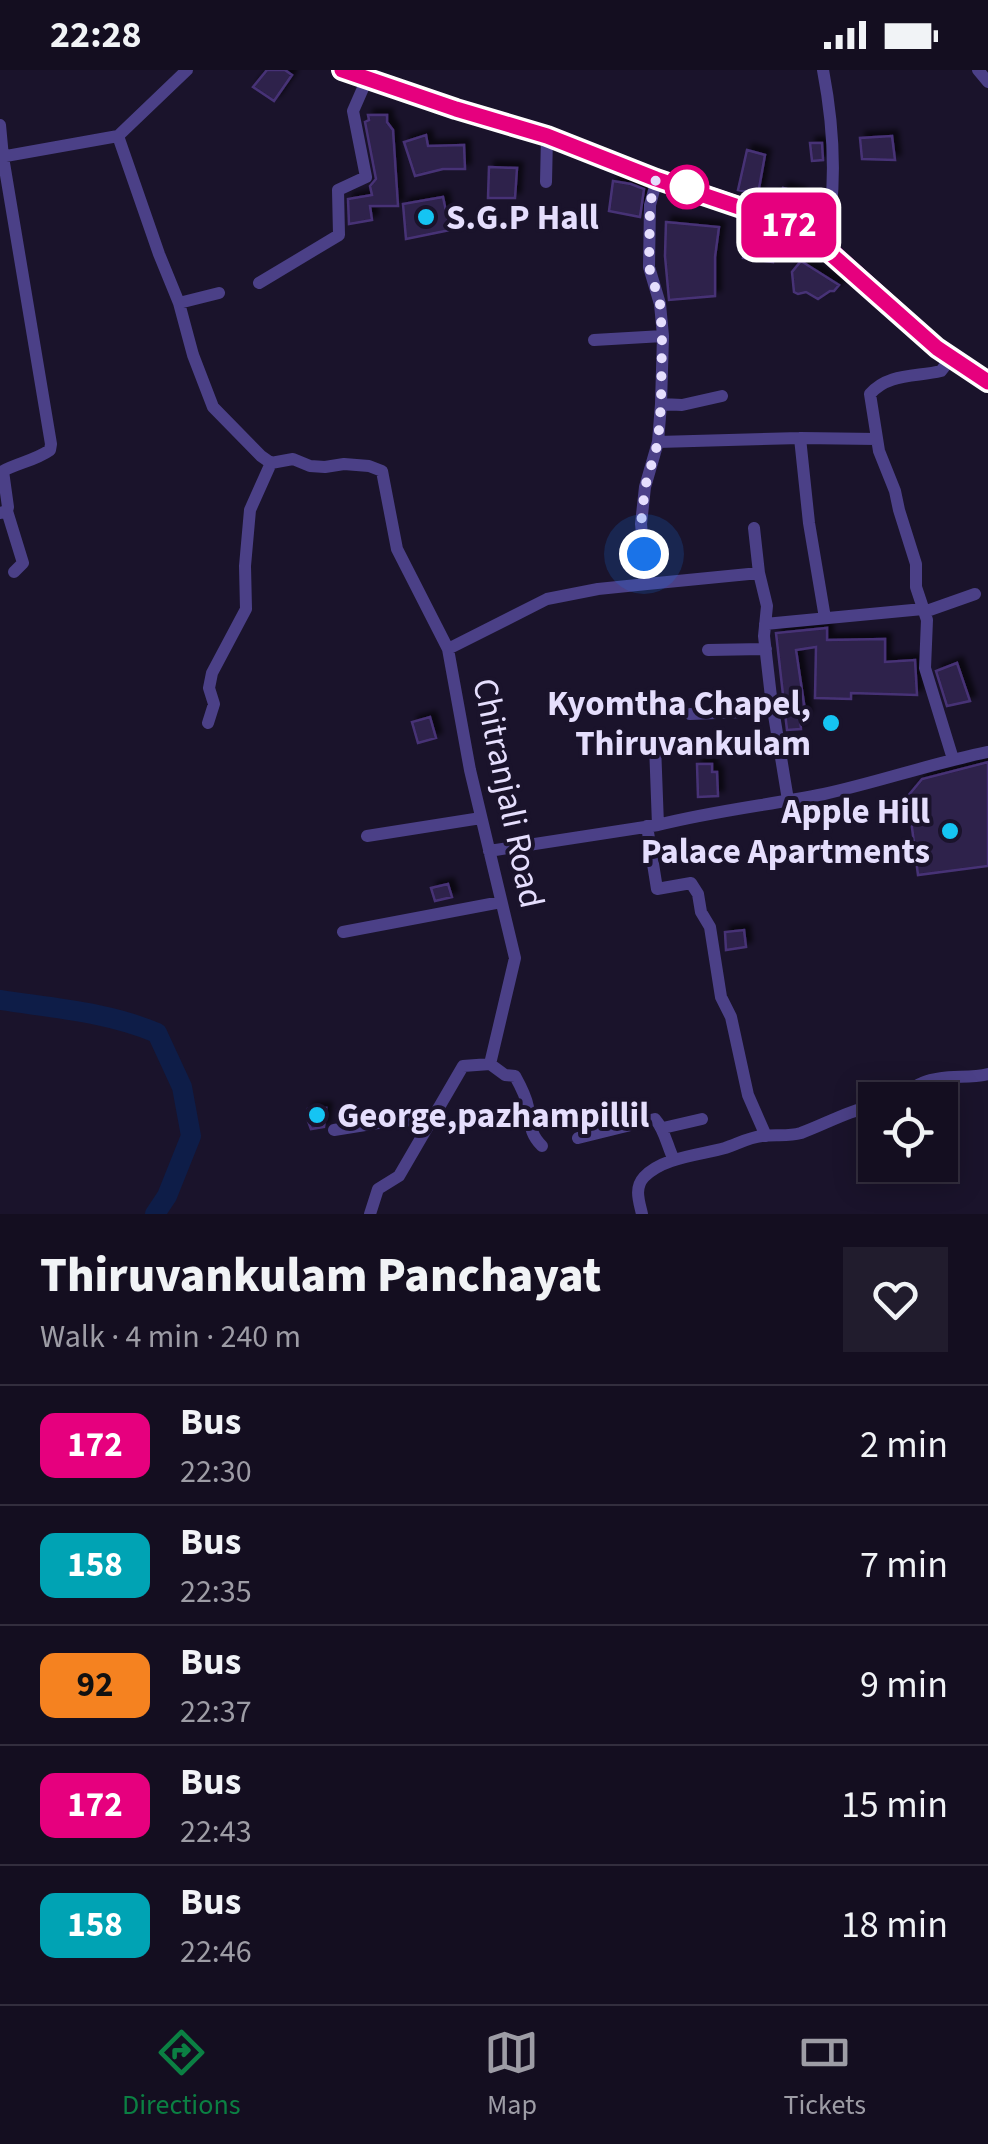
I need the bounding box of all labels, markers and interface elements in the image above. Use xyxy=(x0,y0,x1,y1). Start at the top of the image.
text: 22:28 xyxy=(50,8,142,62)
unlabelled marker xyxy=(666,166,708,208)
line badge: 172 xyxy=(732,192,846,258)
place label: S.G.P Hall xyxy=(446,193,599,243)
text: 172 xyxy=(761,200,817,250)
marker: S.G.P Hall xyxy=(415,206,437,228)
your location xyxy=(619,529,669,579)
street label: Chitranjali Road xyxy=(459,674,557,913)
place label: Kyomtha Chapel, Thiruvankulam xyxy=(547,679,811,769)
marker: Kyomtha Chapel, Thiruvankulam xyxy=(820,712,842,734)
place label: Apple Hill Palace Apartments xyxy=(641,787,930,877)
marker: Apple Hill Palace Apartments xyxy=(939,820,961,842)
map controls xyxy=(858,1082,958,1182)
button: locate xyxy=(858,1082,958,1182)
place label: George,pazhampillil xyxy=(337,1091,649,1141)
marker: George,pazhampillil xyxy=(306,1104,328,1126)
text: Thiruvankulam Panchayat xyxy=(40,1242,601,1310)
button: heart xyxy=(843,1247,948,1352)
text: Walk · 4 min · 240 m xyxy=(40,1314,301,1360)
text: Bus xyxy=(180,1395,241,1449)
text: 2 min xyxy=(860,1418,948,1472)
text: 172 xyxy=(67,1420,123,1470)
text: 22:30 xyxy=(180,1449,252,1495)
text: Bus xyxy=(180,1515,241,1569)
text: 7 min xyxy=(860,1538,948,1592)
text: 158 xyxy=(67,1540,123,1590)
text: 22:35 xyxy=(180,1569,252,1615)
text: Bus xyxy=(180,1635,241,1689)
text: 9 min xyxy=(860,1658,948,1712)
text: 92 xyxy=(77,1660,113,1710)
text: 22:37 xyxy=(180,1689,252,1735)
text: Bus xyxy=(180,1755,241,1809)
text: 15 min xyxy=(841,1778,948,1832)
text: 172 xyxy=(67,1780,123,1830)
text: 22:43 xyxy=(180,1809,252,1855)
text: Bus xyxy=(180,1875,241,1929)
text: 18 min xyxy=(841,1898,948,1952)
text: 158 xyxy=(67,1900,123,1950)
text: 22:46 xyxy=(180,1929,252,1975)
tab: Directions xyxy=(122,2025,240,2125)
tab: Map xyxy=(484,2025,539,2125)
tab: Tickets xyxy=(783,2025,866,2125)

